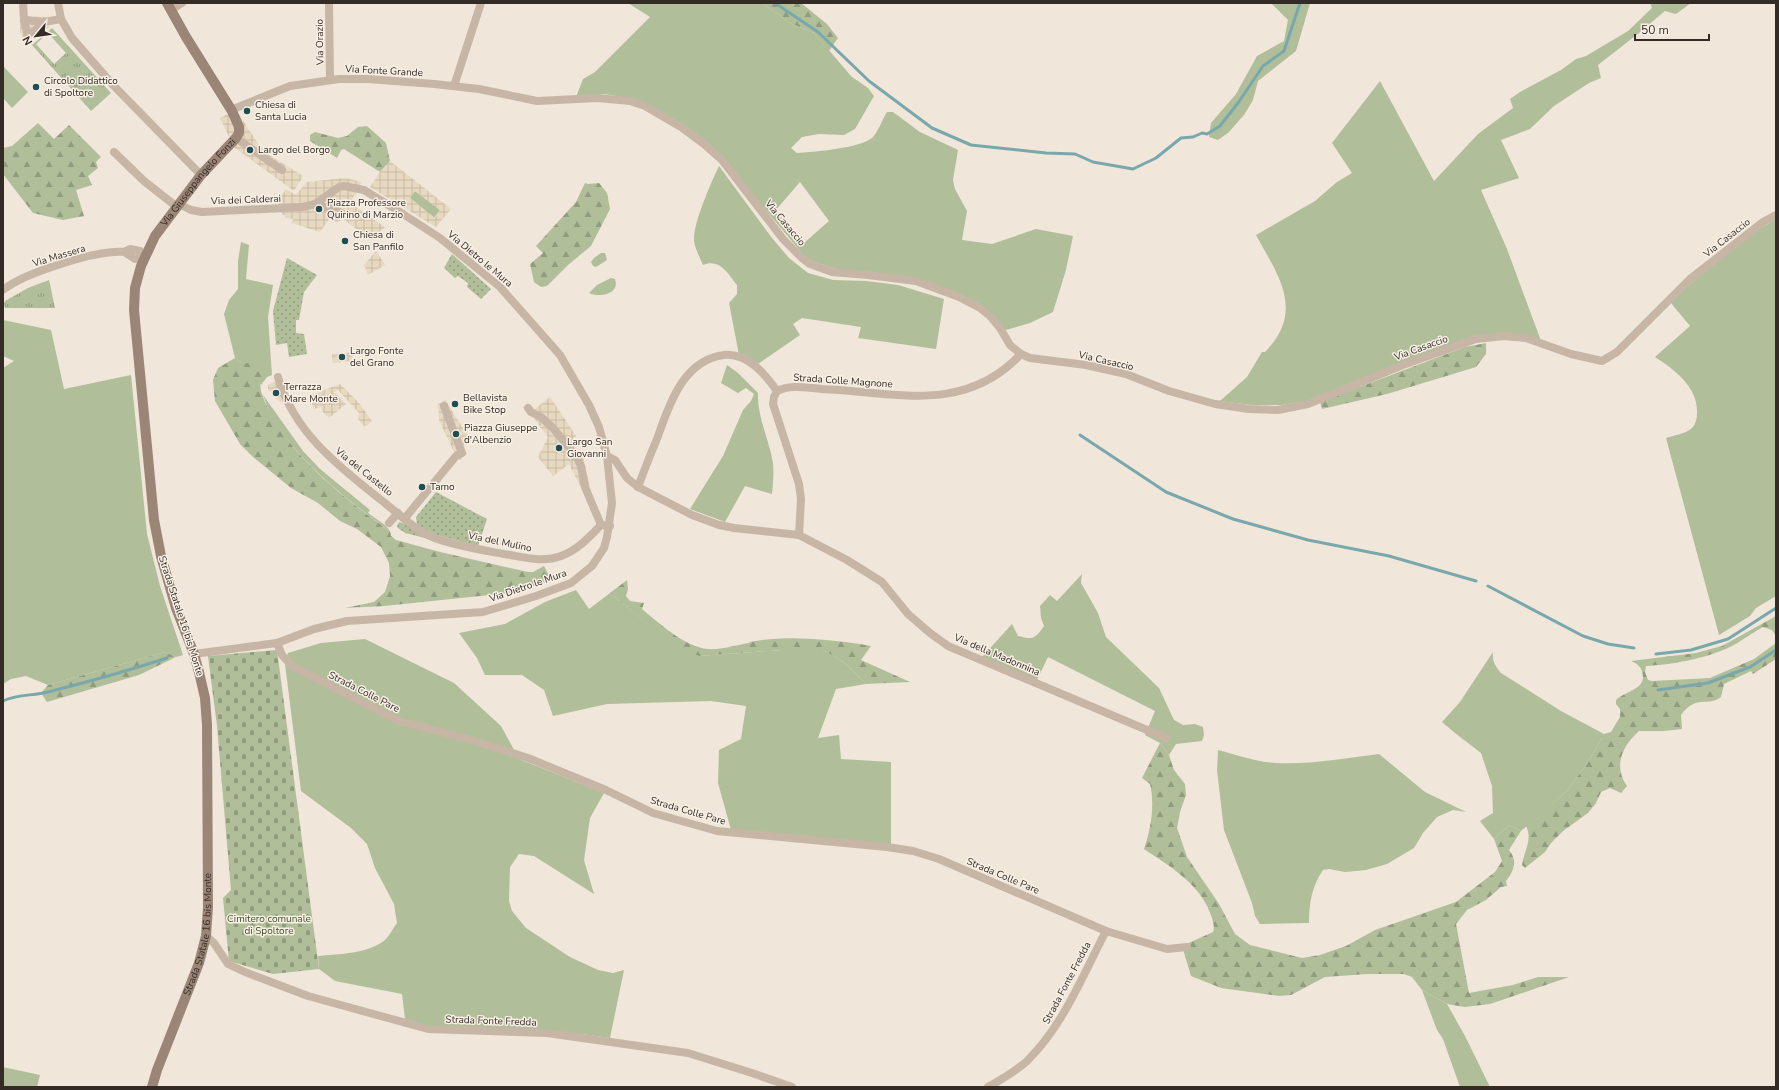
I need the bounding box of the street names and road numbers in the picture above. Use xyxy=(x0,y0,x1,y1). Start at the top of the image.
street label: Via Orazio xyxy=(313,18,327,66)
street label: Via Fonte Grande xyxy=(344,62,423,80)
street label: Via Giuseppangelo Fonzi xyxy=(157,135,239,230)
street label: Via dei Calderai xyxy=(210,192,281,208)
street label: Via Casaccio xyxy=(761,196,809,249)
street label: Via Casaccio xyxy=(1700,215,1754,261)
street label: Via Dietro le Mura xyxy=(444,227,516,290)
street label: Via Massera xyxy=(30,241,87,271)
street label: Via Casaccio xyxy=(1391,332,1450,365)
street label: Via Casaccio xyxy=(1076,348,1135,374)
street label: Strada Colle Magnone xyxy=(793,371,893,391)
street label: Via del Castello xyxy=(331,444,396,500)
street label: Via del Mulino xyxy=(466,528,533,556)
street label: Strada Statale 16 bis Monte xyxy=(155,554,207,678)
street label: Via Dietro le Mura xyxy=(486,566,569,606)
street label: Via della Madonnina xyxy=(951,630,1042,679)
street label: Strada Colle Pare xyxy=(326,668,402,716)
street label: Strada Colle Pare xyxy=(649,794,727,828)
street label: Strada Colle Pare xyxy=(964,854,1042,898)
street label: Strada Statale 16 bis Monte xyxy=(180,873,215,998)
street label: Strada Fonte Fredda xyxy=(1039,939,1095,1027)
street label: Strada Fonte Fredda xyxy=(445,1012,537,1030)

